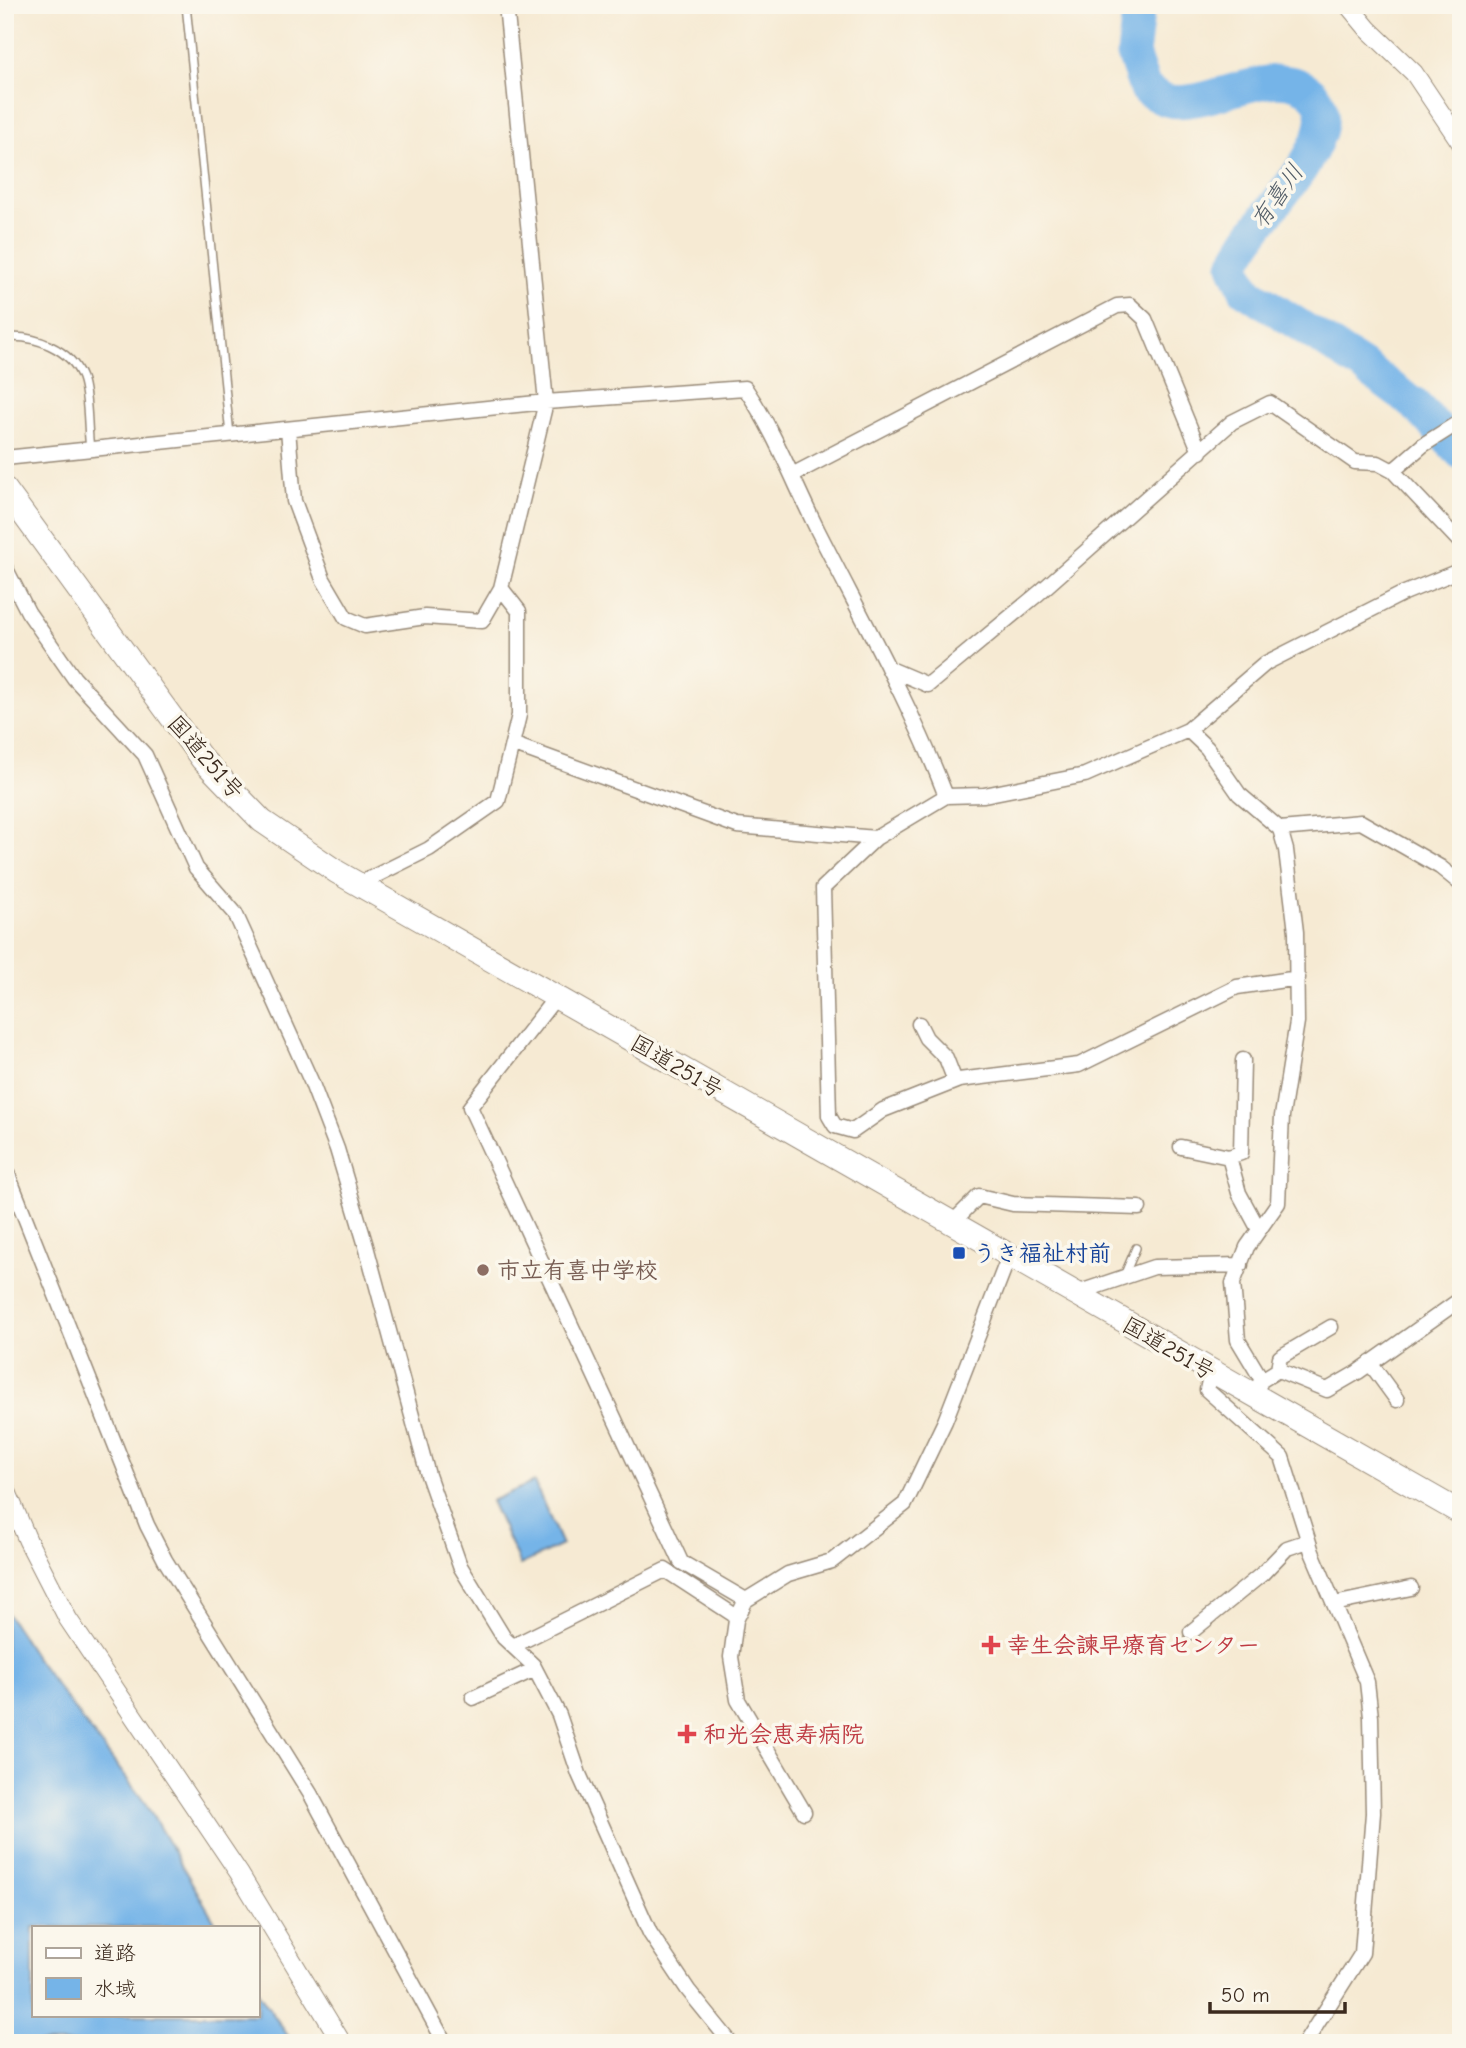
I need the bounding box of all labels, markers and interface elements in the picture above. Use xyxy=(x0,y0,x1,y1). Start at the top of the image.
water label: 有喜川 xyxy=(1245,158,1309,234)
street label: 国道251号 xyxy=(162,710,249,805)
street label: 国道251号 xyxy=(626,1029,728,1104)
place label: うき福祉村前 xyxy=(973,1240,1111,1267)
marker: うき福祉村前 xyxy=(951,1245,967,1261)
place label: 市立有喜中学校 xyxy=(497,1257,658,1284)
marker: 市立有喜中学校 xyxy=(475,1262,491,1278)
street label: 国道251号 xyxy=(1118,1311,1220,1386)
place label: 幸生会諫早療育センター xyxy=(1007,1632,1260,1659)
marker: 幸生会諫早療育センター xyxy=(981,1635,1001,1655)
place label: 和光会恵寿病院 xyxy=(703,1721,864,1748)
marker: 和光会恵寿病院 xyxy=(677,1724,697,1744)
legend xyxy=(32,1926,259,2016)
text: 道路 xyxy=(94,1941,136,1965)
scale bar xyxy=(1210,1971,1345,2015)
text: 水域 xyxy=(94,1977,136,2001)
text: 50 m xyxy=(1221,1983,1270,2007)

